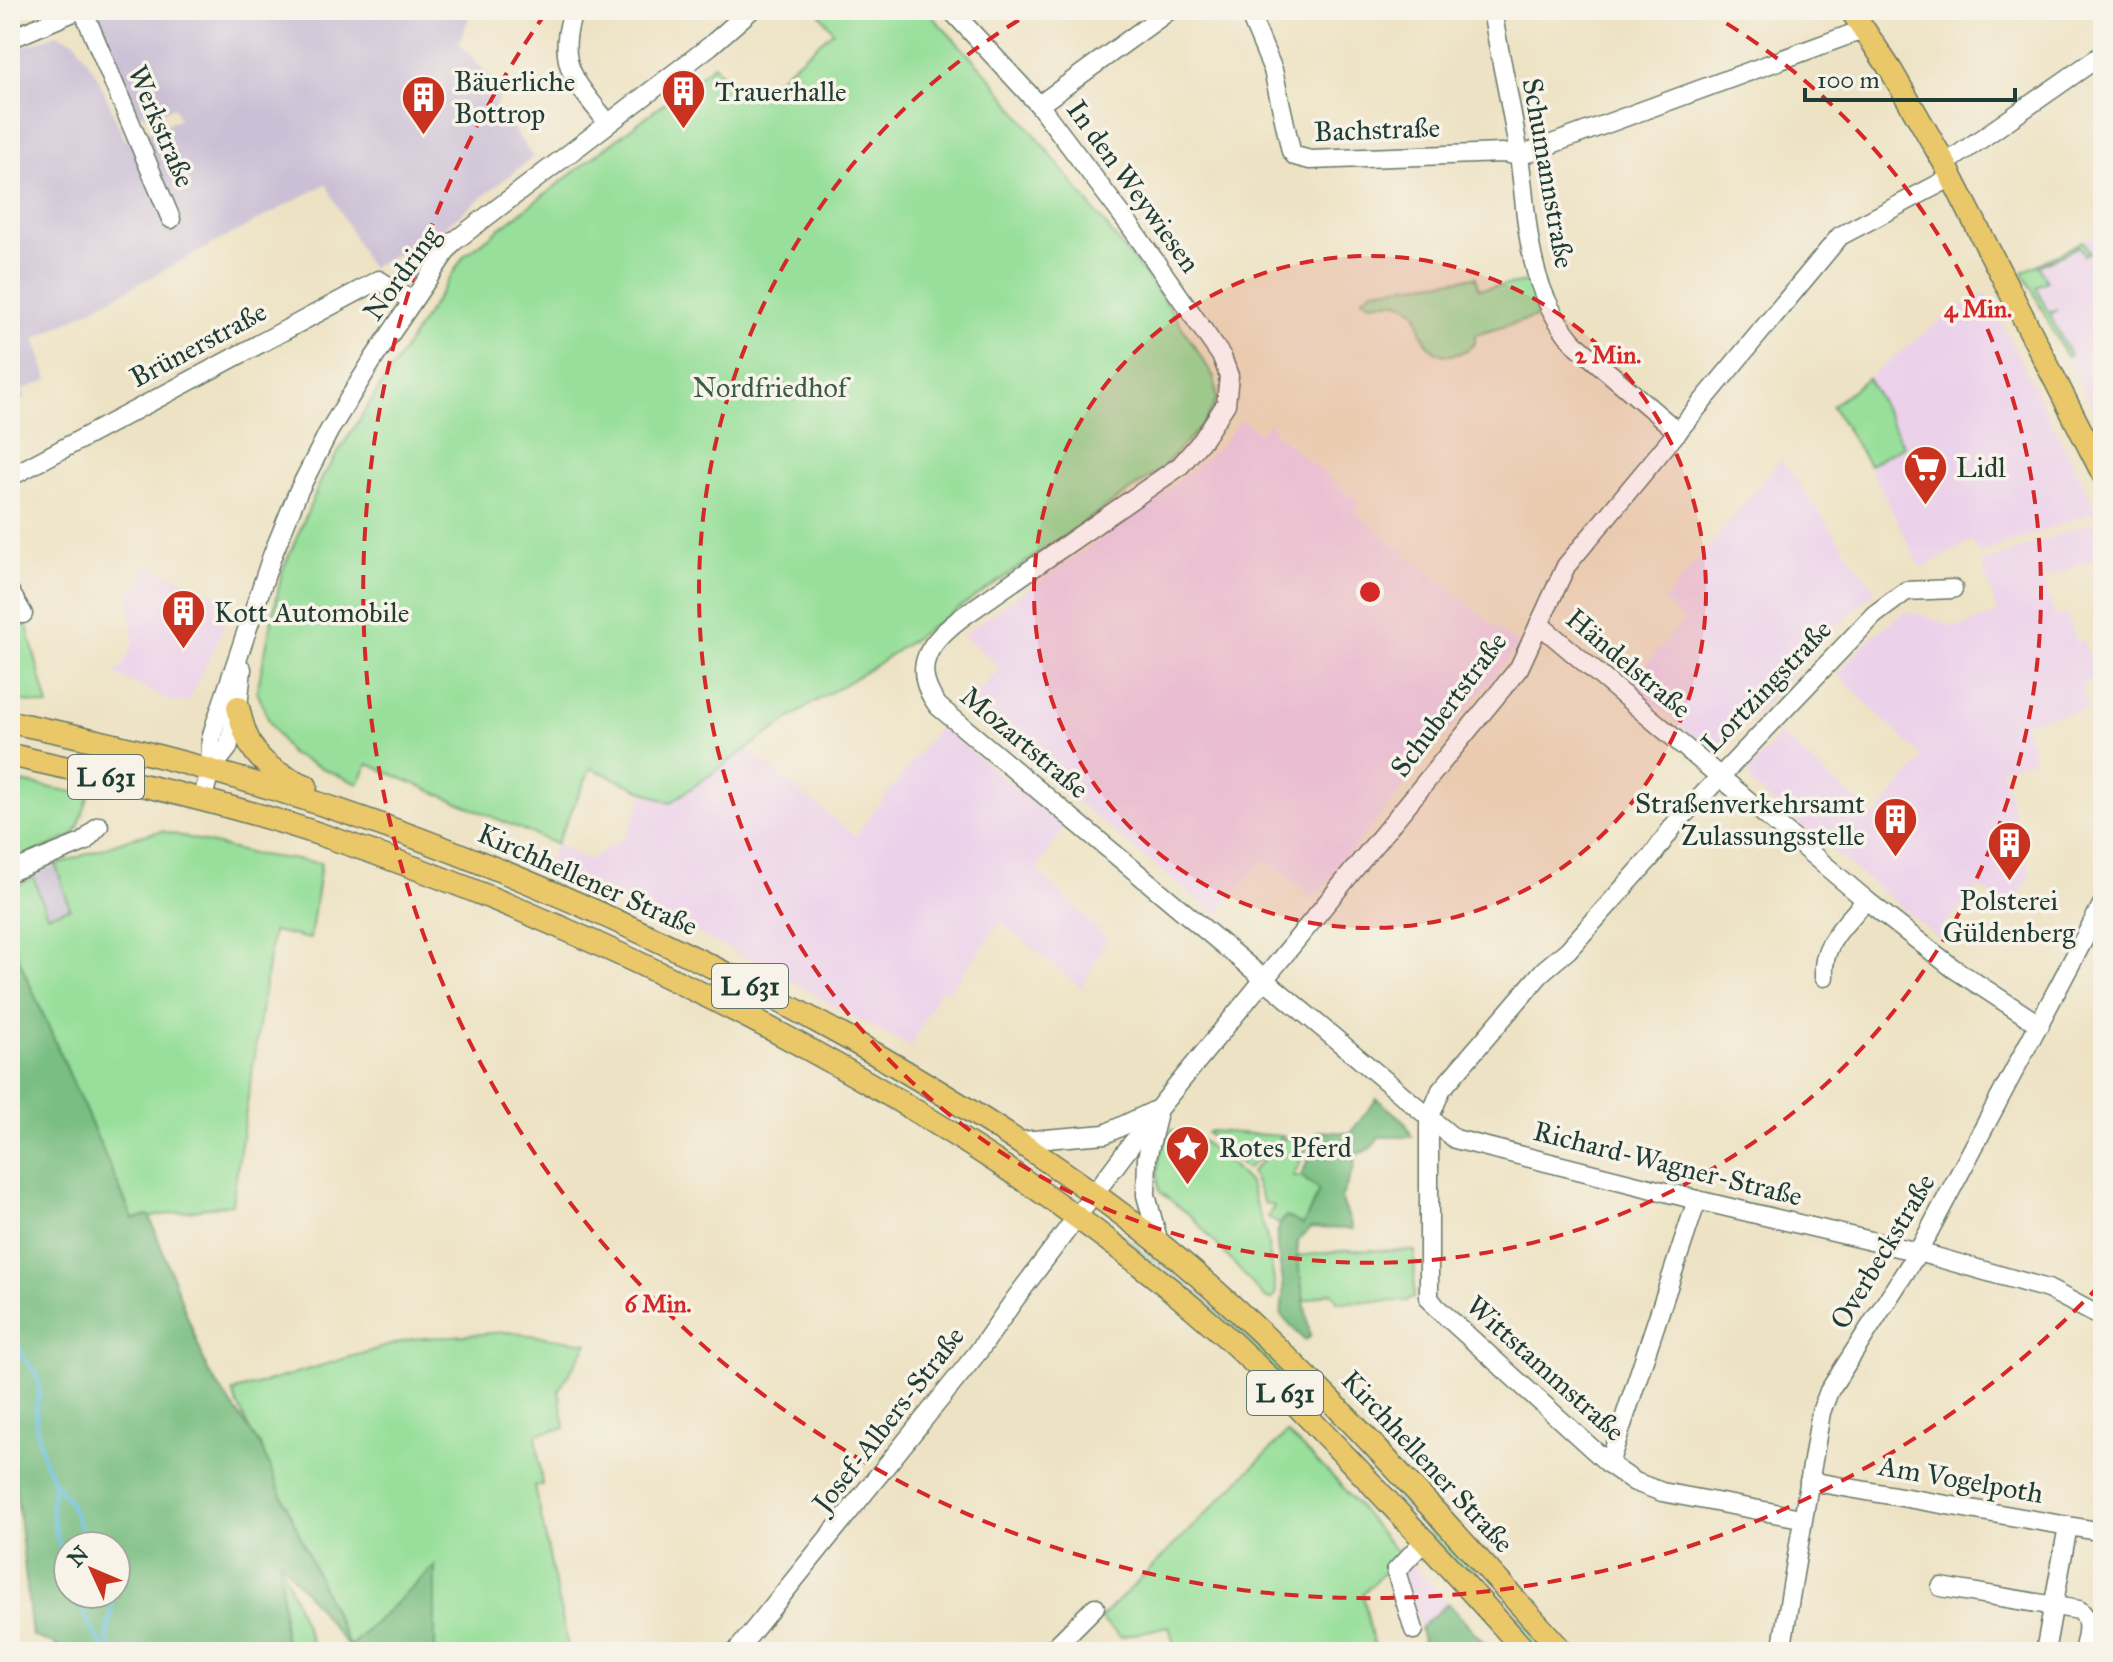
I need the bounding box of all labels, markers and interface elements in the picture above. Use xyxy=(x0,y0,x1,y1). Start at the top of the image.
scale bar xyxy=(1805,52,2015,102)
street label: Werkstraße xyxy=(120,60,203,192)
place label: Bäuerliche Bottrop xyxy=(454,64,575,131)
text: 100 m xyxy=(1817,65,1880,95)
building icon: Trauerhalle xyxy=(660,67,708,130)
building icon: Bäuerliche Bottrop xyxy=(399,73,447,136)
place label: Trauerhalle xyxy=(715,74,847,109)
street label: Schumannstraße xyxy=(1515,75,1582,271)
street label: In den Weywiesen xyxy=(1059,93,1208,279)
street label: Bachstraße xyxy=(1313,110,1441,149)
street label: Nordring xyxy=(355,218,448,327)
street label: Brünerstraße xyxy=(124,294,273,395)
text: 4 Min. xyxy=(1944,294,2012,324)
text: 2 Min. xyxy=(1575,340,1641,370)
park label: Nordfriedhof xyxy=(693,370,852,405)
supermarket icon: Lidl xyxy=(1901,443,1949,506)
place label: Lidl xyxy=(1956,450,2006,485)
centre of rings xyxy=(1356,578,1384,606)
building icon: Kott Automobile xyxy=(159,588,207,651)
place label: Kott Automobile xyxy=(214,595,409,630)
street label: Händelstraße xyxy=(1559,601,1699,726)
street label: Lortzingstraße xyxy=(1694,612,1839,761)
street label: Schubertstraße xyxy=(1383,625,1514,784)
street label: Mozartstraße xyxy=(953,679,1096,806)
road number: L 631 xyxy=(68,755,144,799)
place label: Straßenverkehrsamt Zulassungsstelle xyxy=(1635,786,1865,853)
building icon: Straßenverkehrsamt Zulassungsstelle xyxy=(1872,795,1920,858)
street label: Kirchhellener Straße xyxy=(472,815,703,944)
building icon: Polsterei Güldenberg xyxy=(1985,819,2033,882)
place label: Polsterei Güldenberg xyxy=(1943,883,2076,950)
road number: L 631 xyxy=(712,964,788,1008)
street label: Richard-Wagner-Straße xyxy=(1530,1113,1806,1214)
place icon: Rotes Pferd xyxy=(1164,1123,1212,1186)
place label: Rotes Pferd xyxy=(1219,1130,1352,1165)
street label: Overbeckstraße xyxy=(1822,1167,1943,1335)
street label: Wittstammstraße xyxy=(1459,1288,1632,1449)
text: 6 Min. xyxy=(625,1289,691,1319)
street label: Josef-Albers-Straße xyxy=(803,1319,972,1522)
street label: Kirchhellener Straße xyxy=(1334,1363,1521,1560)
road number: L 631 xyxy=(1247,1371,1323,1415)
street label: Am Vogelpoth xyxy=(1875,1448,2046,1511)
north arrow xyxy=(52,1530,132,1610)
text: N xyxy=(62,1540,94,1573)

